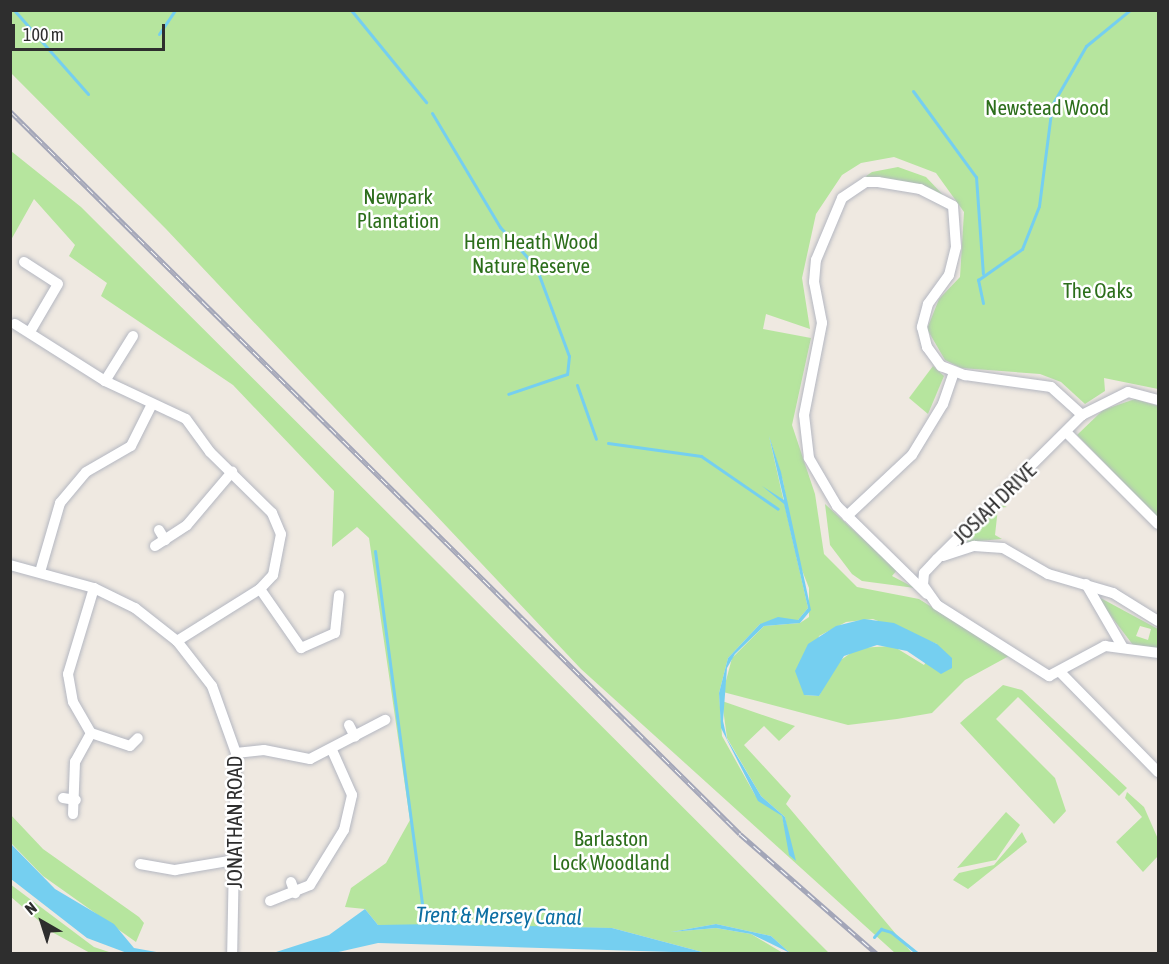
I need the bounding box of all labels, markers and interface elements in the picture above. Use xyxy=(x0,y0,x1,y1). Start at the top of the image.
scale bar xyxy=(15,12,168,50)
text: 100 m xyxy=(23,24,64,45)
park label: Newstead Wood xyxy=(985,94,1109,120)
park label: Newpark Plantation xyxy=(357,183,439,233)
park label: Hem Heath Wood Nature Reserve xyxy=(464,228,598,278)
park label: The Oaks xyxy=(1063,277,1133,303)
street label: JOSIAH DRIVE xyxy=(947,457,1041,549)
street label: JONATHAN ROAD xyxy=(221,756,247,888)
park label: Barlaston Lock Woodland xyxy=(552,825,670,875)
north arrow xyxy=(12,892,72,952)
text: N xyxy=(21,898,40,918)
water label: Trent & Mersey Canal xyxy=(416,901,582,931)

